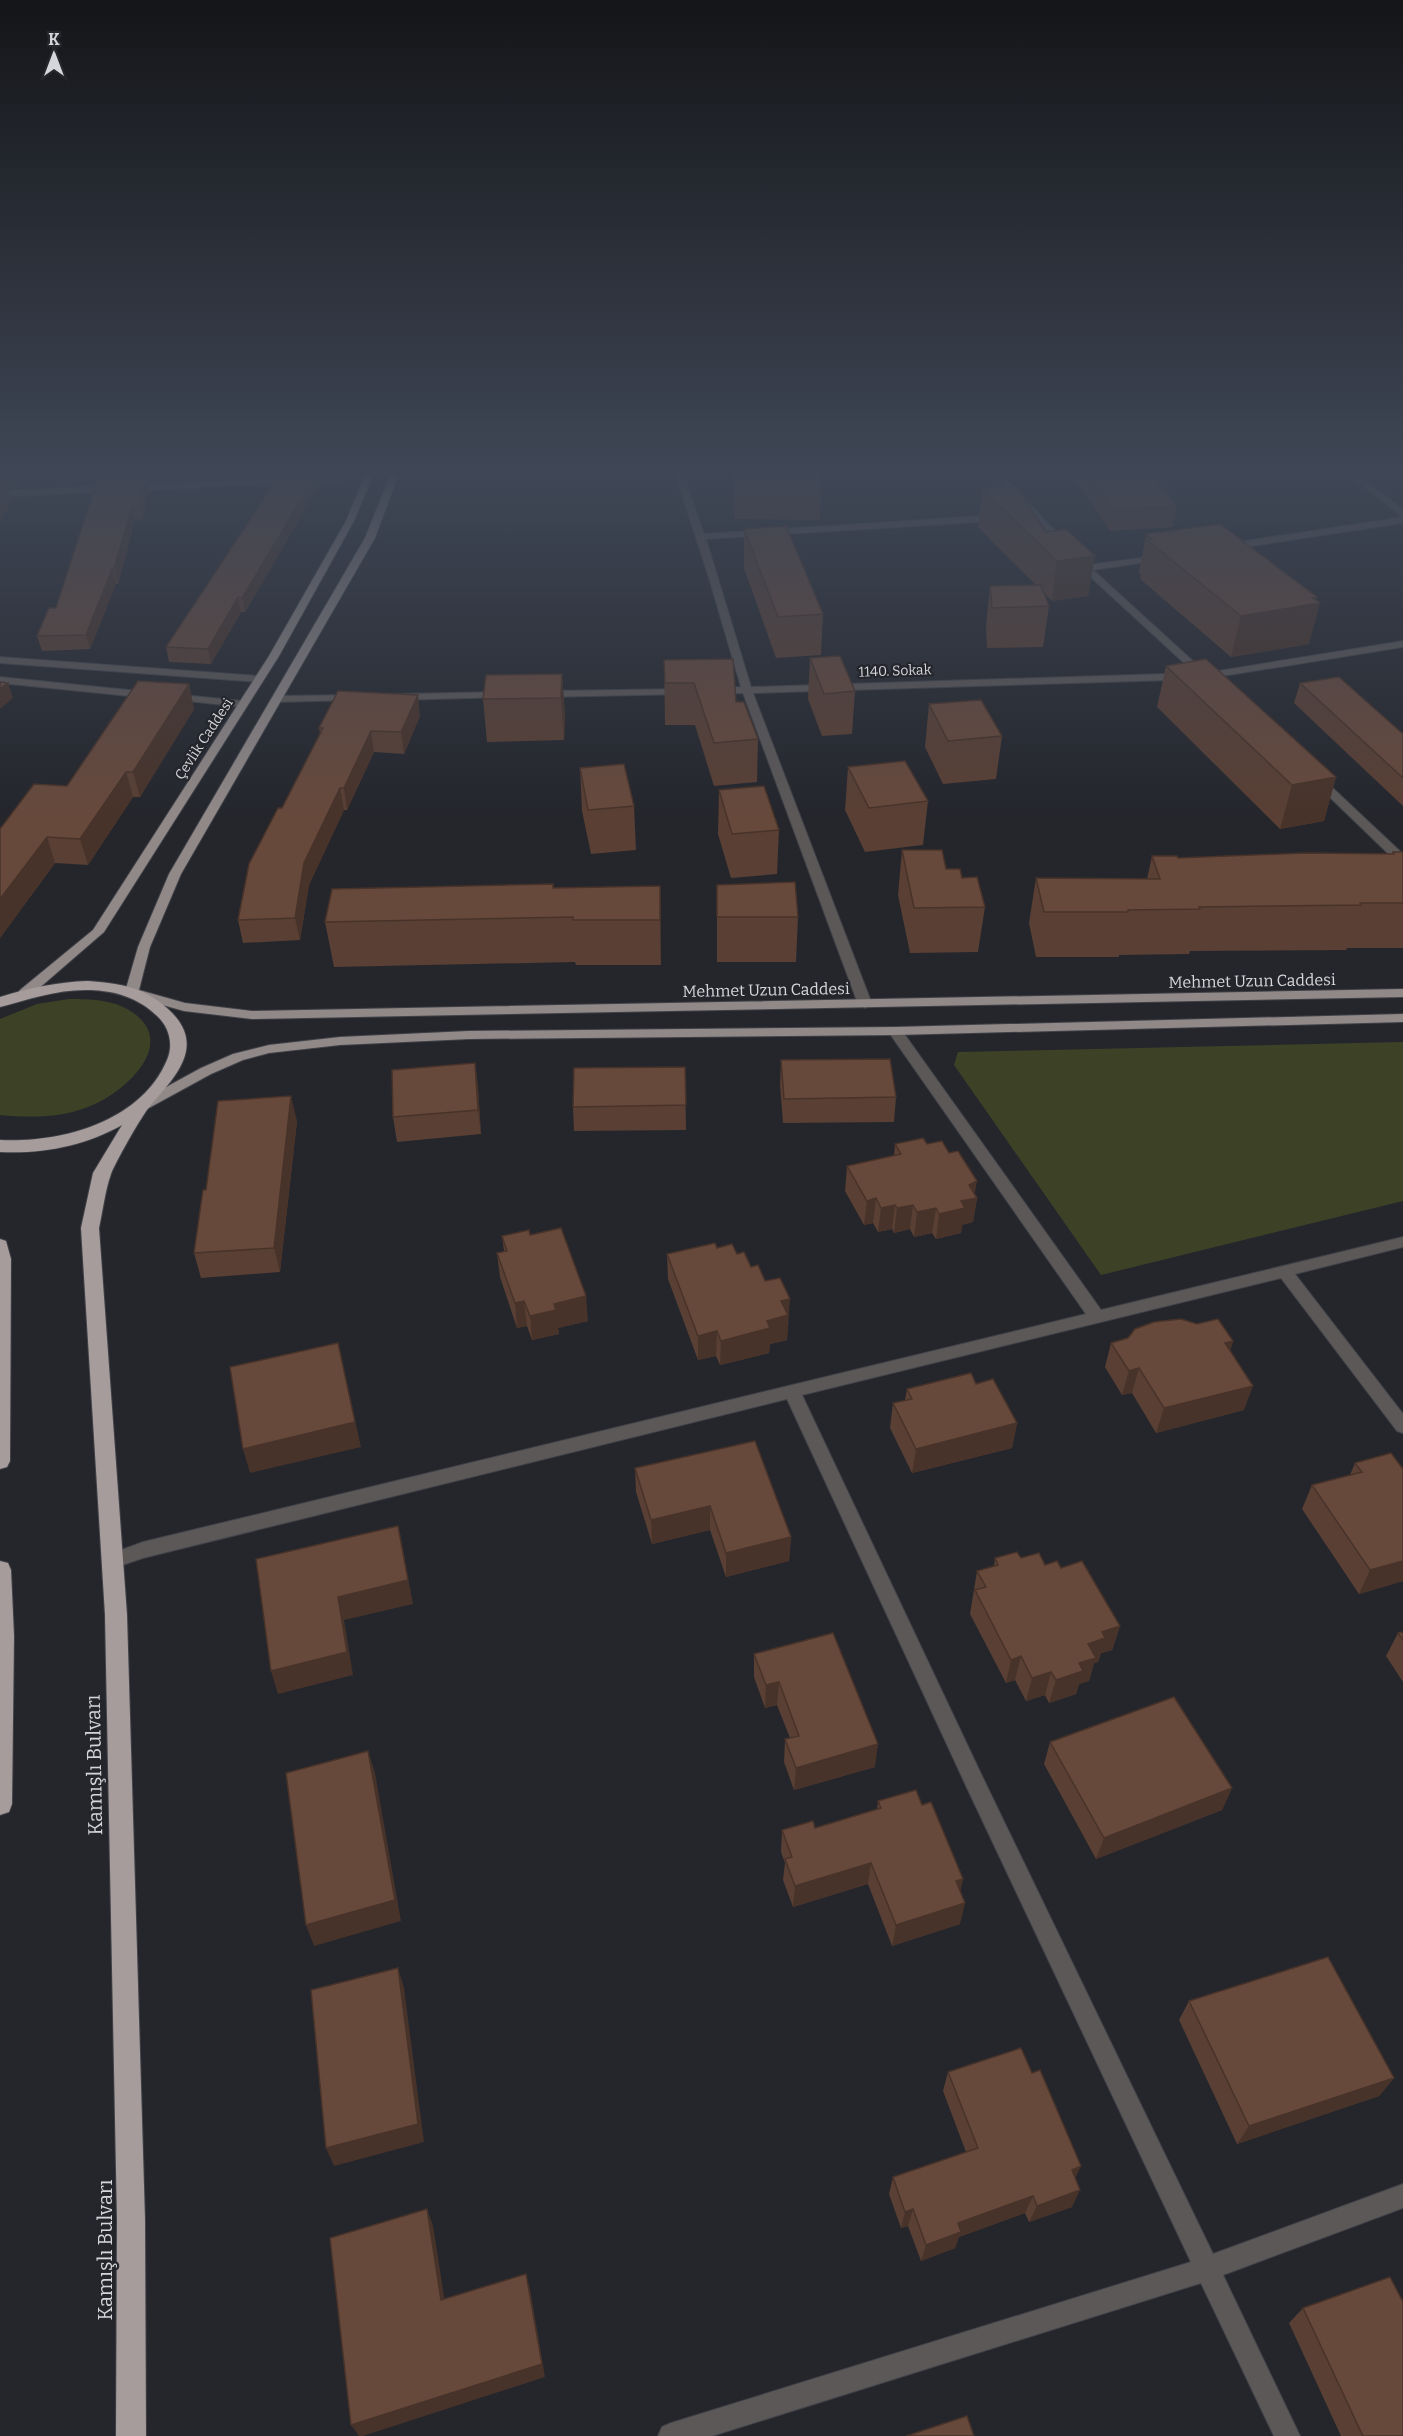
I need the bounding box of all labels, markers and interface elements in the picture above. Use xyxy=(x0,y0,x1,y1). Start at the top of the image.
north arrow xyxy=(24,24,84,84)
text: K xyxy=(48,30,60,49)
street label: 1140. Sokak xyxy=(858,661,932,681)
street label: Çevlik Caddesi xyxy=(171,695,237,783)
street label: Mehmet Uzun Caddesi xyxy=(1168,970,1336,992)
street label: Mehmet Uzun Caddesi xyxy=(682,979,850,1001)
street label: Kamışlı Bulvarı xyxy=(81,1694,107,1836)
street label: Kamışlı Bulvarı xyxy=(93,2180,117,2320)

